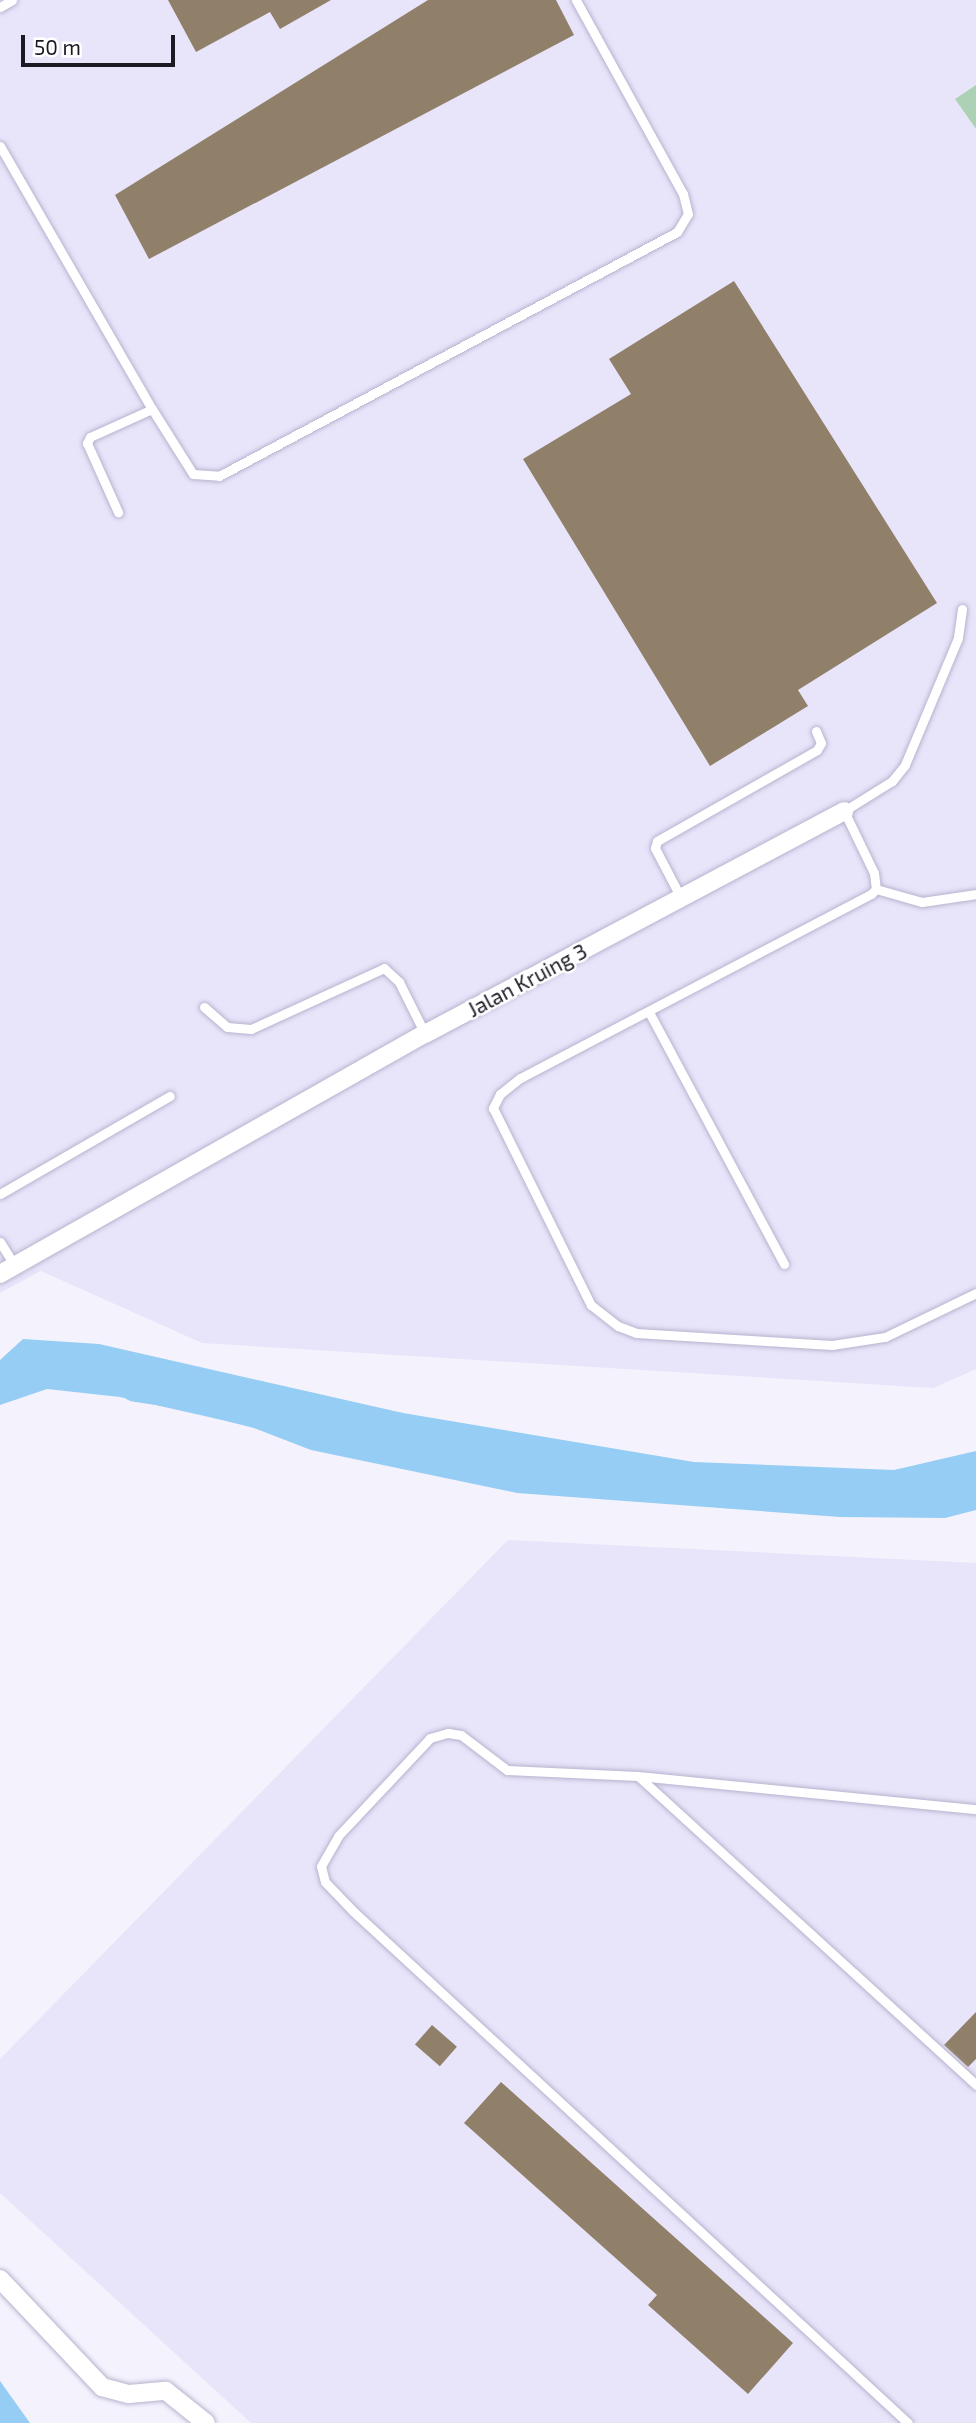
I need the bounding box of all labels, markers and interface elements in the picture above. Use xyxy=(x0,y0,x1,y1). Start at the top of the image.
scale bar xyxy=(24,21,178,65)
text: 50 m xyxy=(34,34,81,59)
street label: Jalan Kruing 3 xyxy=(463,938,591,1022)

